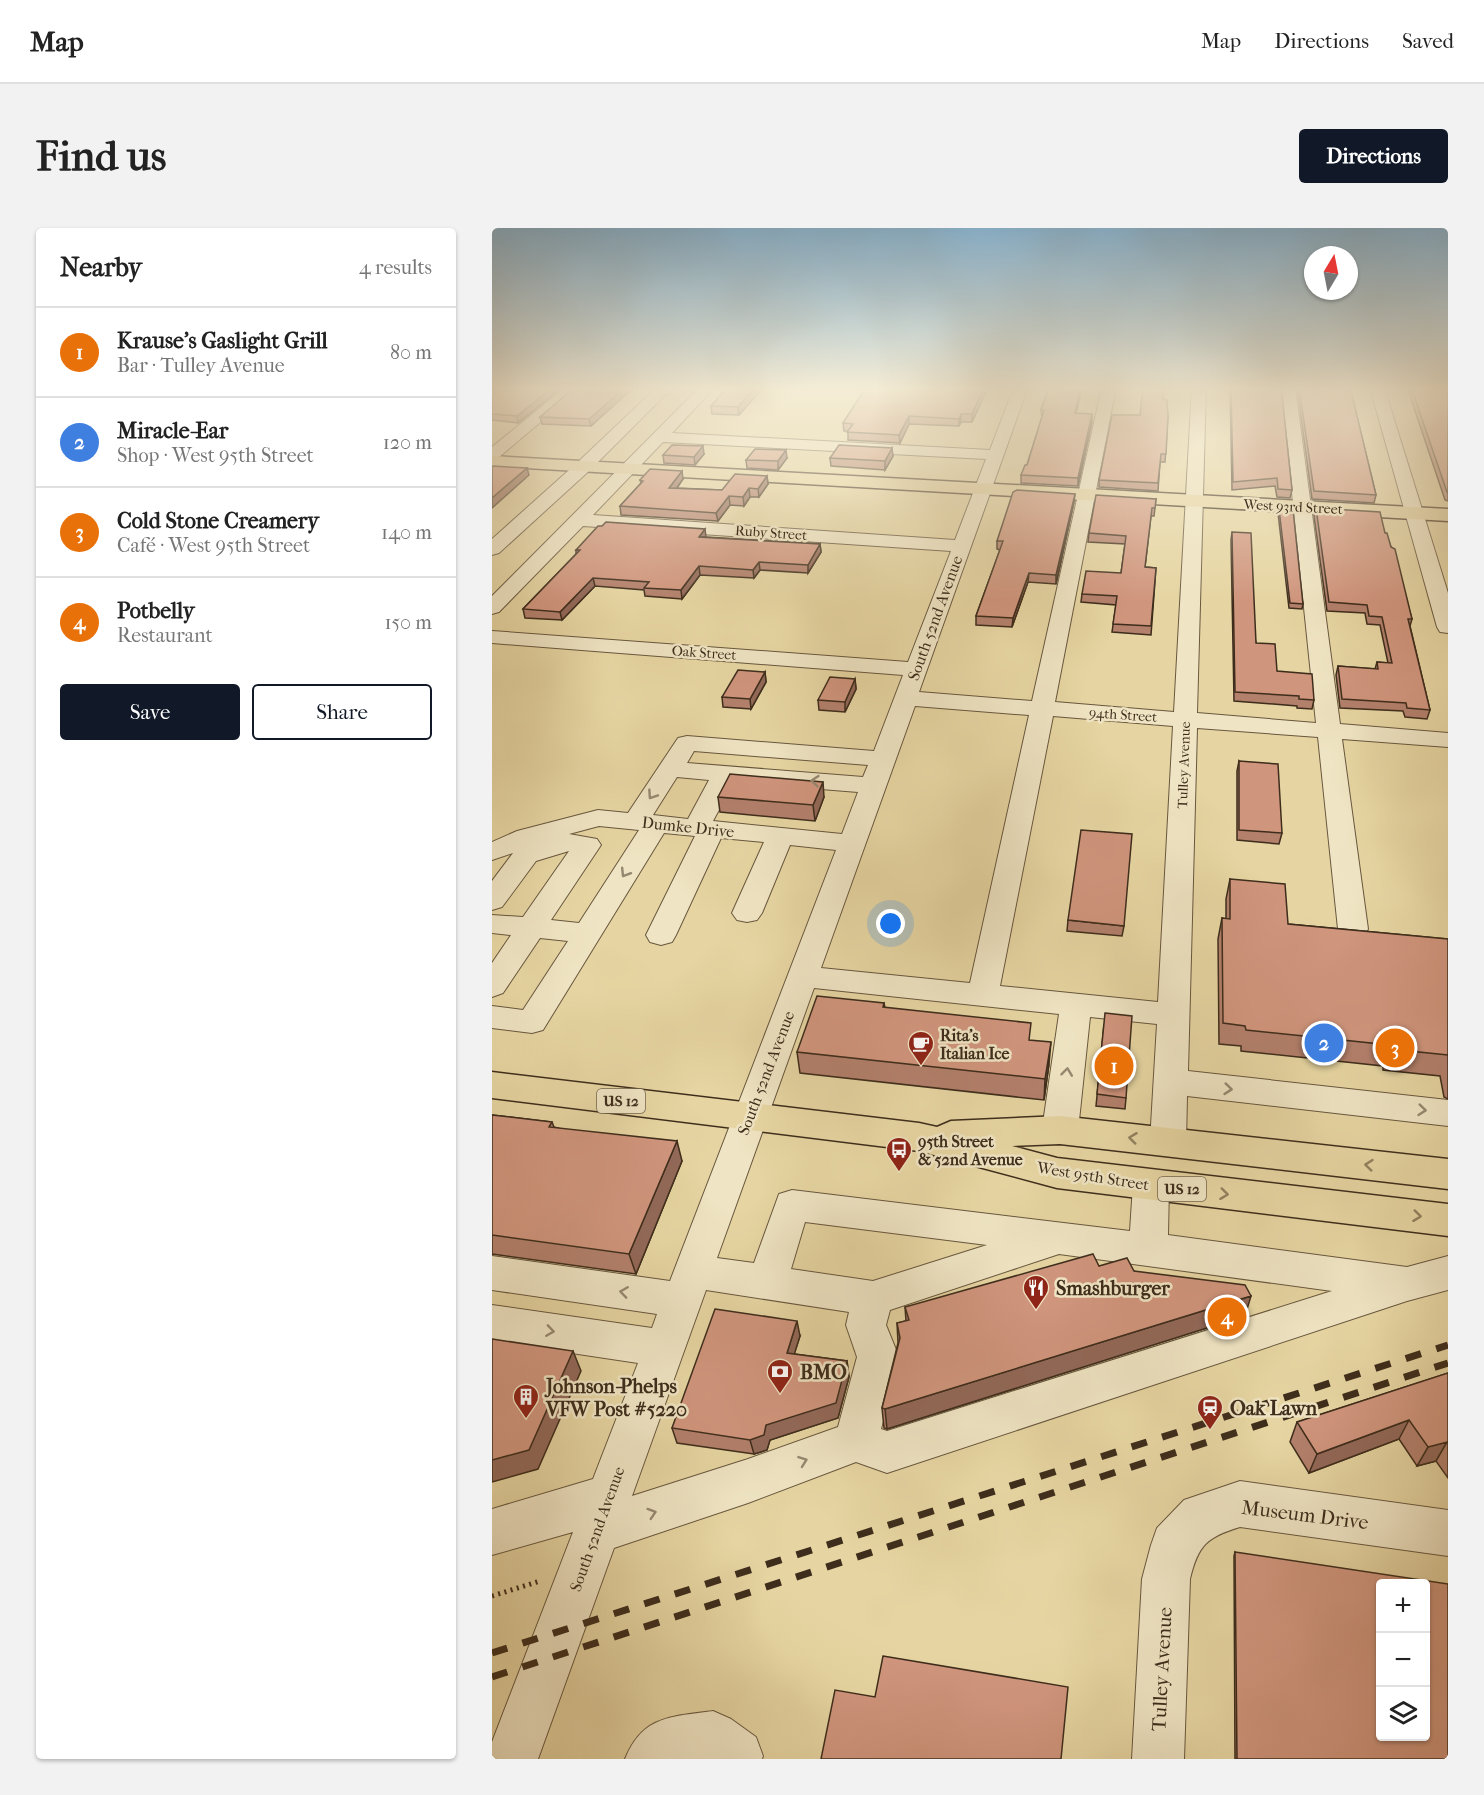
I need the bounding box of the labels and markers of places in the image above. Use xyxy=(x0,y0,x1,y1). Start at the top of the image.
pin: 2 xyxy=(1304,1020,1344,1066)
place label: Rita's Italian Ice xyxy=(940,1026,1010,1063)
pin: 3 xyxy=(1376,1026,1414,1070)
cafe icon: Rita's Italian Ice xyxy=(906,1029,936,1067)
pin: 1 xyxy=(1094,1044,1134,1088)
place label: 95th Street & 52nd Avenue xyxy=(917,1132,1023,1169)
bus stop icon: 95th Street & 52nd Avenue xyxy=(884,1135,914,1173)
restaurant icon: Smashburger xyxy=(1021,1273,1051,1311)
place label: Smashburger xyxy=(1056,1277,1170,1300)
pin: 4 xyxy=(1208,1294,1246,1340)
bank icon: BMO xyxy=(765,1357,795,1395)
place label: BMO xyxy=(800,1361,847,1384)
place label: Johnson-Phelps VFW Post #5220 xyxy=(544,1375,687,1421)
building icon: Johnson-Phelps VFW Post #5220 xyxy=(511,1382,541,1420)
station icon: Oak Lawn xyxy=(1195,1393,1225,1431)
place label: Oak Lawn xyxy=(1230,1397,1318,1420)

